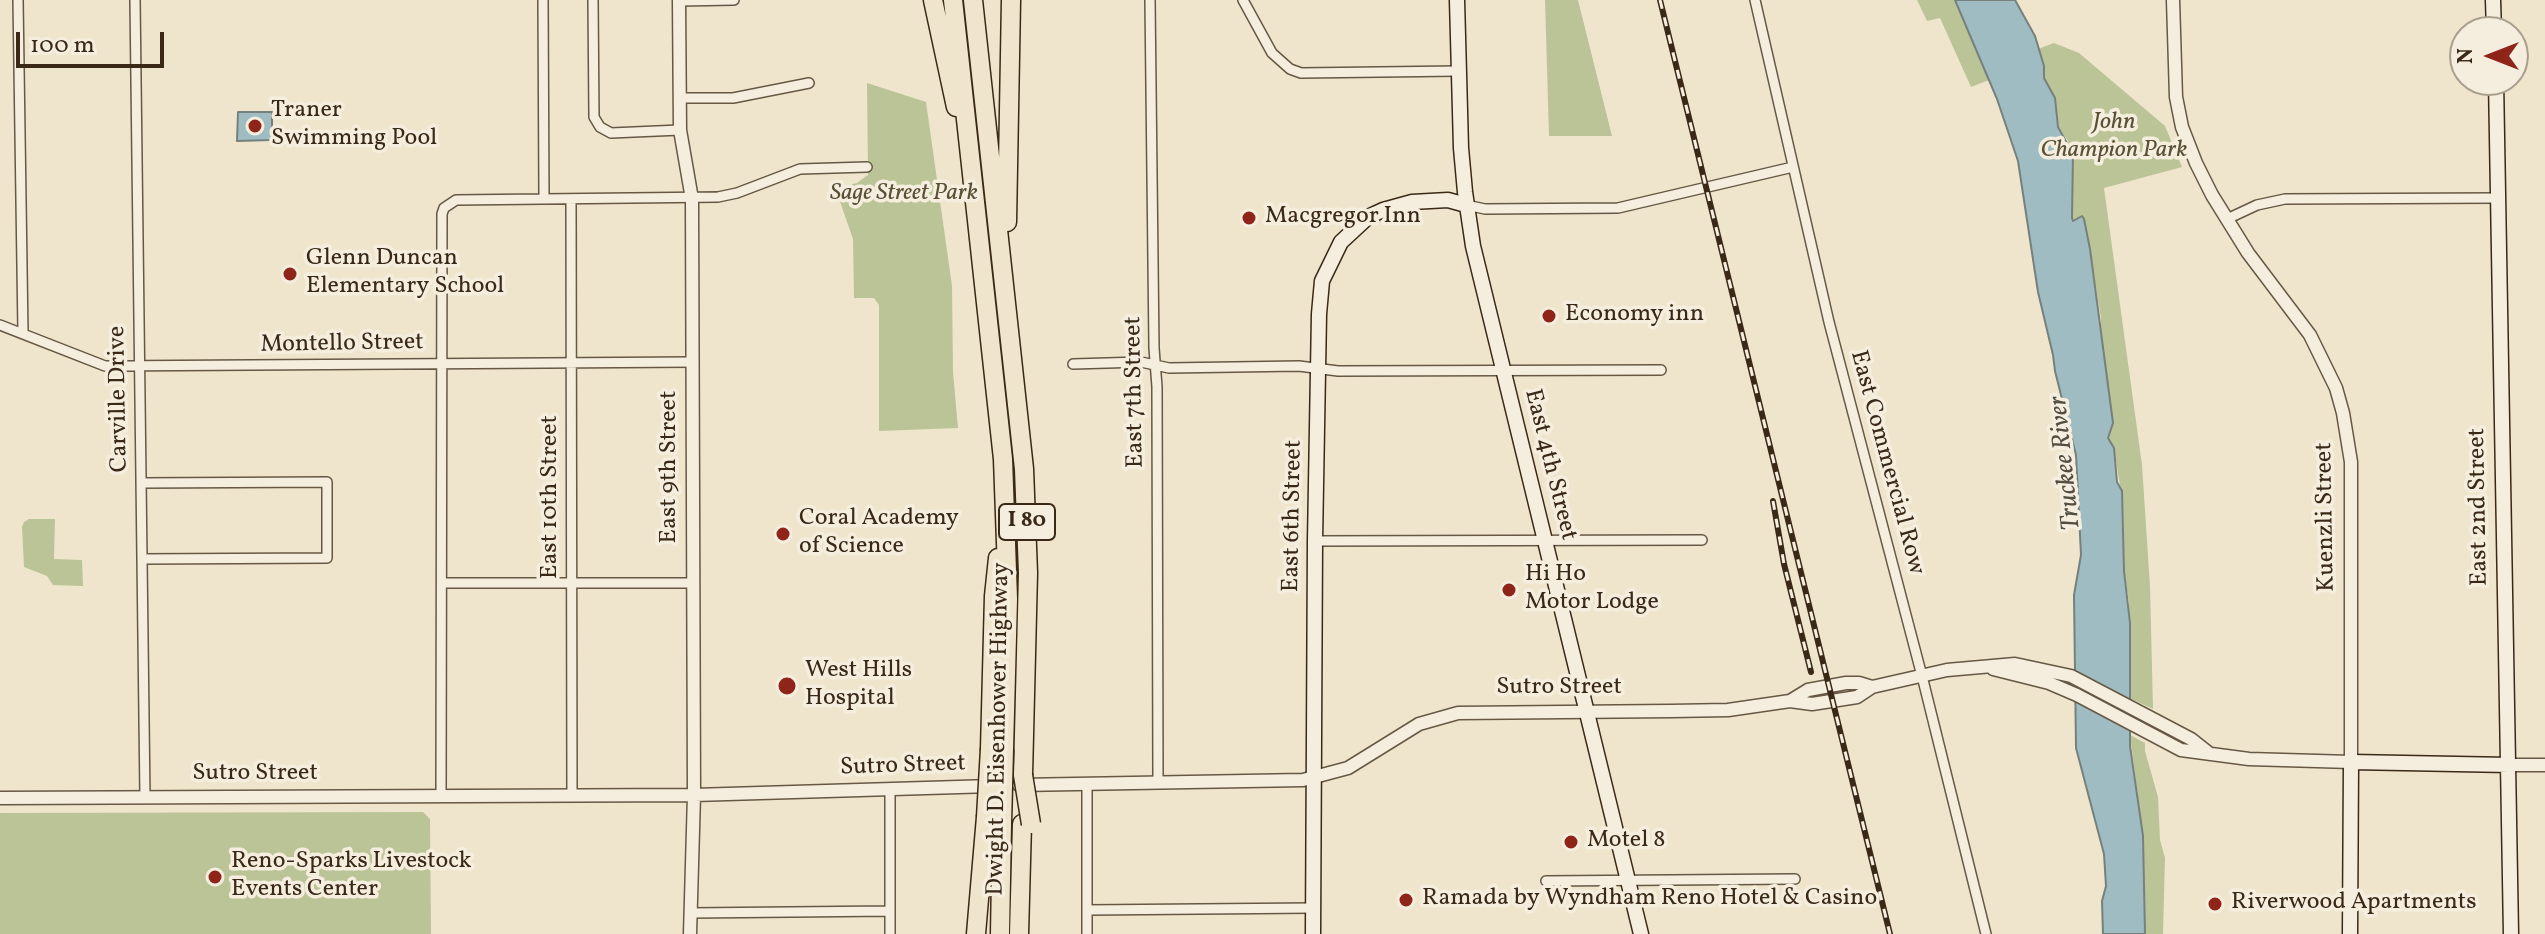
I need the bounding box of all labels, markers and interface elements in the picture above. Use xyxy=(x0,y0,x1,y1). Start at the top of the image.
scale bar xyxy=(20,16,168,66)
north arrow xyxy=(2449,16,2529,96)
text: 100 m xyxy=(30,29,95,63)
text: N xyxy=(2451,48,2482,64)
place label: Traner Swimming Pool xyxy=(271,98,437,154)
park label: John Champion Park xyxy=(2041,110,2187,166)
marker: Traner Swimming Pool xyxy=(246,117,264,135)
park label: Sage Street Park xyxy=(830,181,978,209)
place label: Macgregor Inn xyxy=(1265,204,1421,232)
marker: Macgregor Inn xyxy=(1240,209,1258,227)
place label: Glenn Duncan Elementary School xyxy=(306,246,504,302)
marker: Glenn Duncan Elementary School xyxy=(281,265,299,283)
place label: Economy inn xyxy=(1565,302,1704,330)
marker: Economy inn xyxy=(1540,307,1558,325)
street label: East 7th Street xyxy=(1120,316,1152,468)
street label: Carville Drive xyxy=(104,325,136,473)
street label: Montello Street xyxy=(260,329,424,361)
street label: East Commercial Row xyxy=(1842,348,1930,578)
street label: East 4th Street xyxy=(1516,386,1582,544)
street label: East 9th Street xyxy=(657,391,685,543)
water label: Truckee River xyxy=(2044,394,2090,532)
street label: East 10th Street xyxy=(538,415,566,579)
street label: East 2nd Street xyxy=(2464,428,2496,586)
street label: East 6th Street xyxy=(1278,440,1310,592)
street label: Kuenzli Street xyxy=(2311,442,2343,592)
road number: I 80 xyxy=(999,504,1055,540)
place label: Coral Academy of Science xyxy=(799,506,959,562)
marker: Coral Academy of Science xyxy=(774,525,792,543)
street label: Dwight D. Eisenhower Highway xyxy=(983,562,1017,896)
place label: Hi Ho Motor Lodge xyxy=(1525,562,1659,618)
marker: Hi Ho Motor Lodge xyxy=(1500,581,1518,599)
place label: West Hills Hospital xyxy=(805,658,912,714)
marker: West Hills Hospital xyxy=(776,675,798,697)
street label: Sutro Street xyxy=(1496,675,1622,703)
street label: Sutro Street xyxy=(840,750,966,784)
street label: Sutro Street xyxy=(192,761,318,789)
place label: Motel 8 xyxy=(1587,828,1665,856)
marker: Motel 8 xyxy=(1562,833,1580,851)
place label: Reno-Sparks Livestock Events Center xyxy=(231,849,472,905)
marker: Reno-Sparks Livestock Events Center xyxy=(206,868,224,886)
place label: Ramada by Wyndham Reno Hotel & Casino xyxy=(1422,886,1877,914)
place label: Riverwood Apartments xyxy=(2231,890,2476,918)
marker: Ramada by Wyndham Reno Hotel & Casino xyxy=(1397,891,1415,909)
marker: Riverwood Apartments xyxy=(2206,895,2224,913)

